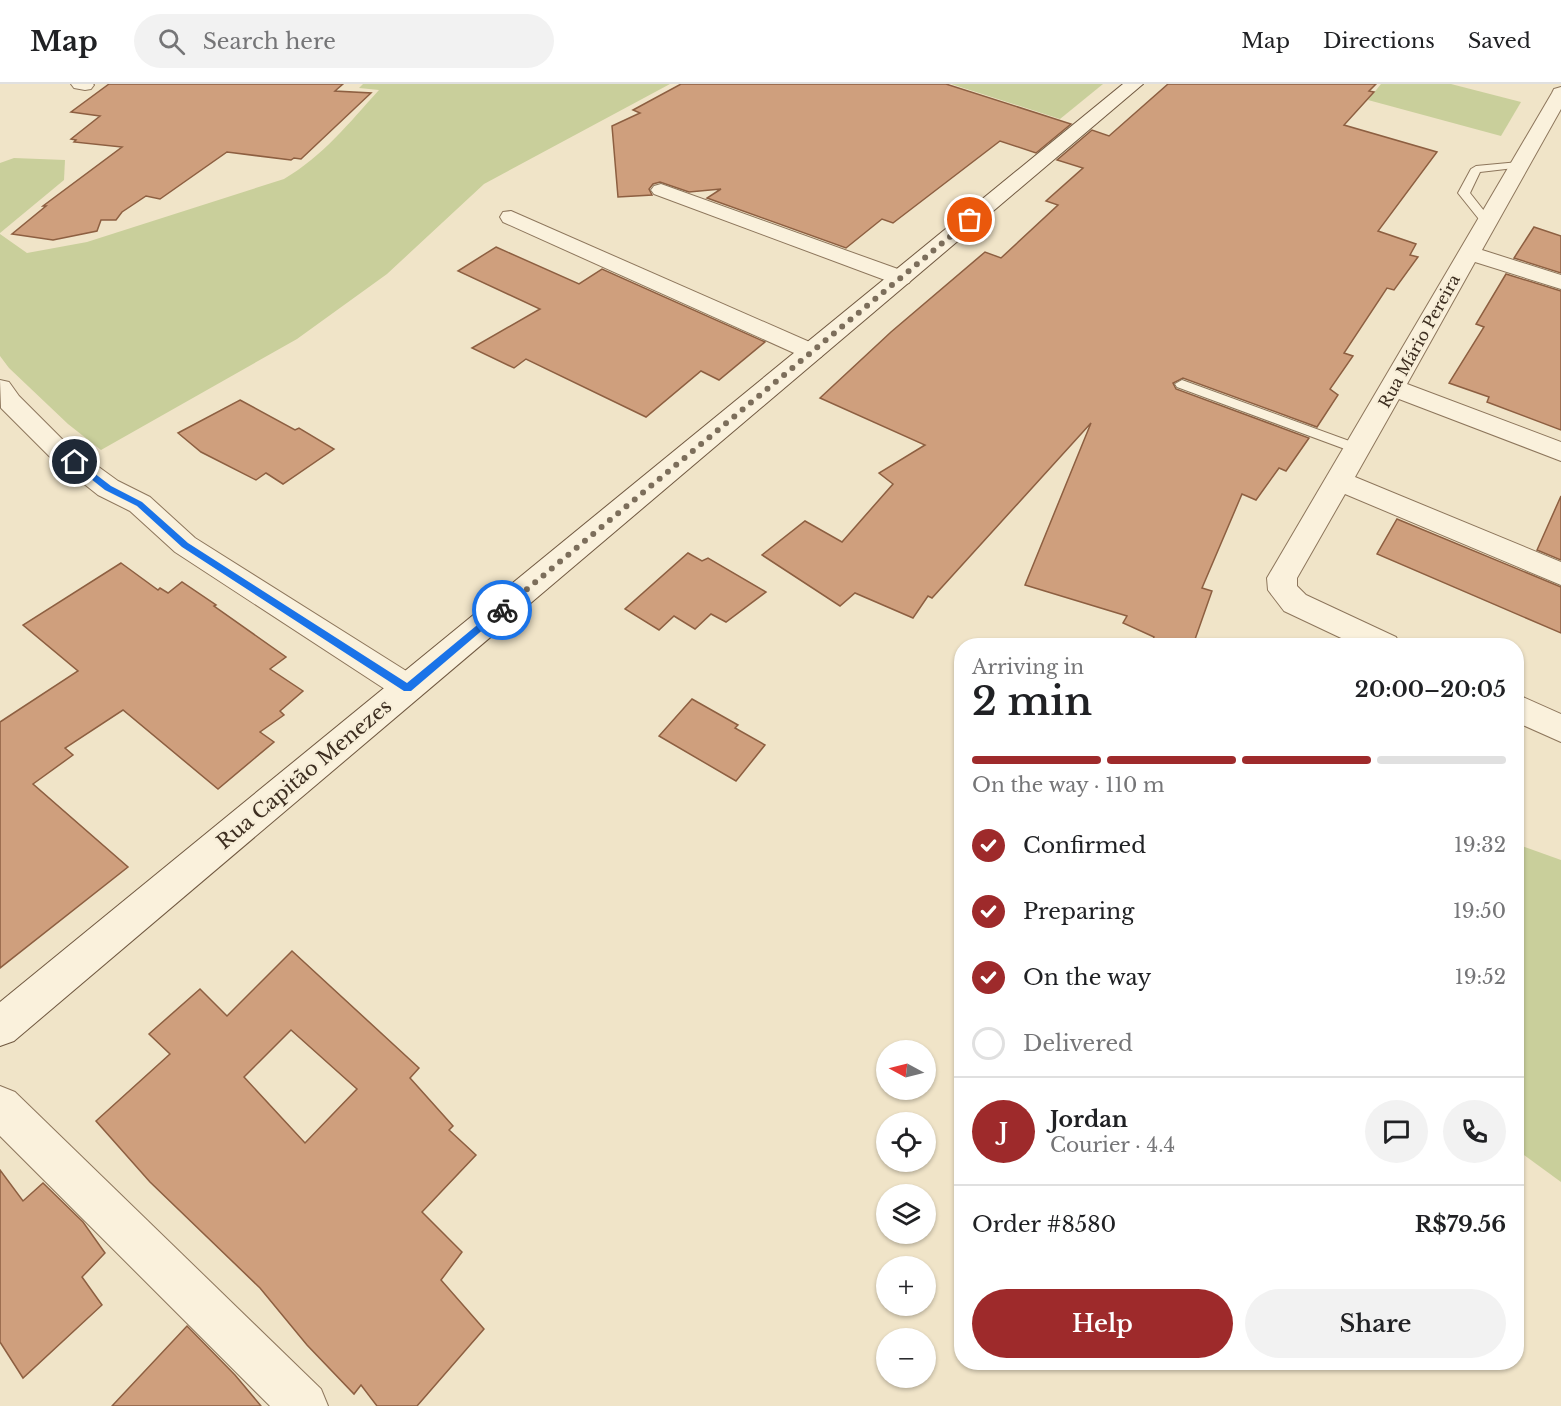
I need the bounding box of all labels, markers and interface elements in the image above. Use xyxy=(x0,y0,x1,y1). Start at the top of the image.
search box xyxy=(134,14,554,68)
text: Map xyxy=(30,24,98,59)
icon: search xyxy=(155,25,188,58)
text: Search here xyxy=(203,28,336,55)
text: Map xyxy=(1241,28,1290,54)
text: Directions xyxy=(1323,28,1435,54)
text: Saved xyxy=(1468,28,1531,54)
pin xyxy=(944,194,995,245)
icon: bag xyxy=(953,203,986,236)
street label: Rua Mário Pereira xyxy=(1374,271,1464,411)
pin xyxy=(49,436,100,487)
icon: home xyxy=(58,445,91,478)
courier xyxy=(472,580,532,640)
icon: bike xyxy=(486,594,519,627)
text: Arriving in xyxy=(972,655,1084,679)
text: 20:00–20:05 xyxy=(1355,676,1506,703)
text: 2 min xyxy=(972,677,1092,726)
street label: Rua Capitão Menezes xyxy=(212,694,396,854)
text: On the way · 110 m xyxy=(972,773,1165,797)
icon: check xyxy=(972,829,1005,862)
text: Confirmed xyxy=(1023,832,1146,859)
text: 19:32 xyxy=(1454,833,1506,857)
icon: check xyxy=(972,895,1005,928)
text: Preparing xyxy=(1023,898,1134,925)
text: 19:50 xyxy=(1453,899,1506,923)
icon: check xyxy=(972,961,1005,994)
text: On the way xyxy=(1023,964,1151,991)
text: 19:52 xyxy=(1455,965,1506,989)
text: Delivered xyxy=(1023,1030,1133,1057)
north arrow xyxy=(876,1040,936,1100)
map controls xyxy=(876,1040,936,1388)
button: chat xyxy=(1365,1100,1428,1163)
button: phone xyxy=(1443,1100,1506,1163)
text: Jordan xyxy=(1050,1106,1128,1133)
button: locate xyxy=(876,1112,936,1172)
text: J xyxy=(999,1118,1008,1145)
text: Courier · 4.4 xyxy=(1050,1133,1175,1157)
button: layers xyxy=(876,1184,936,1244)
text: Order #8580 xyxy=(972,1211,1116,1238)
text: R$79.56 xyxy=(1415,1211,1506,1238)
button: + xyxy=(876,1256,936,1316)
button: Help xyxy=(972,1289,1233,1358)
button: Share xyxy=(1245,1289,1506,1358)
button: − xyxy=(876,1328,936,1388)

